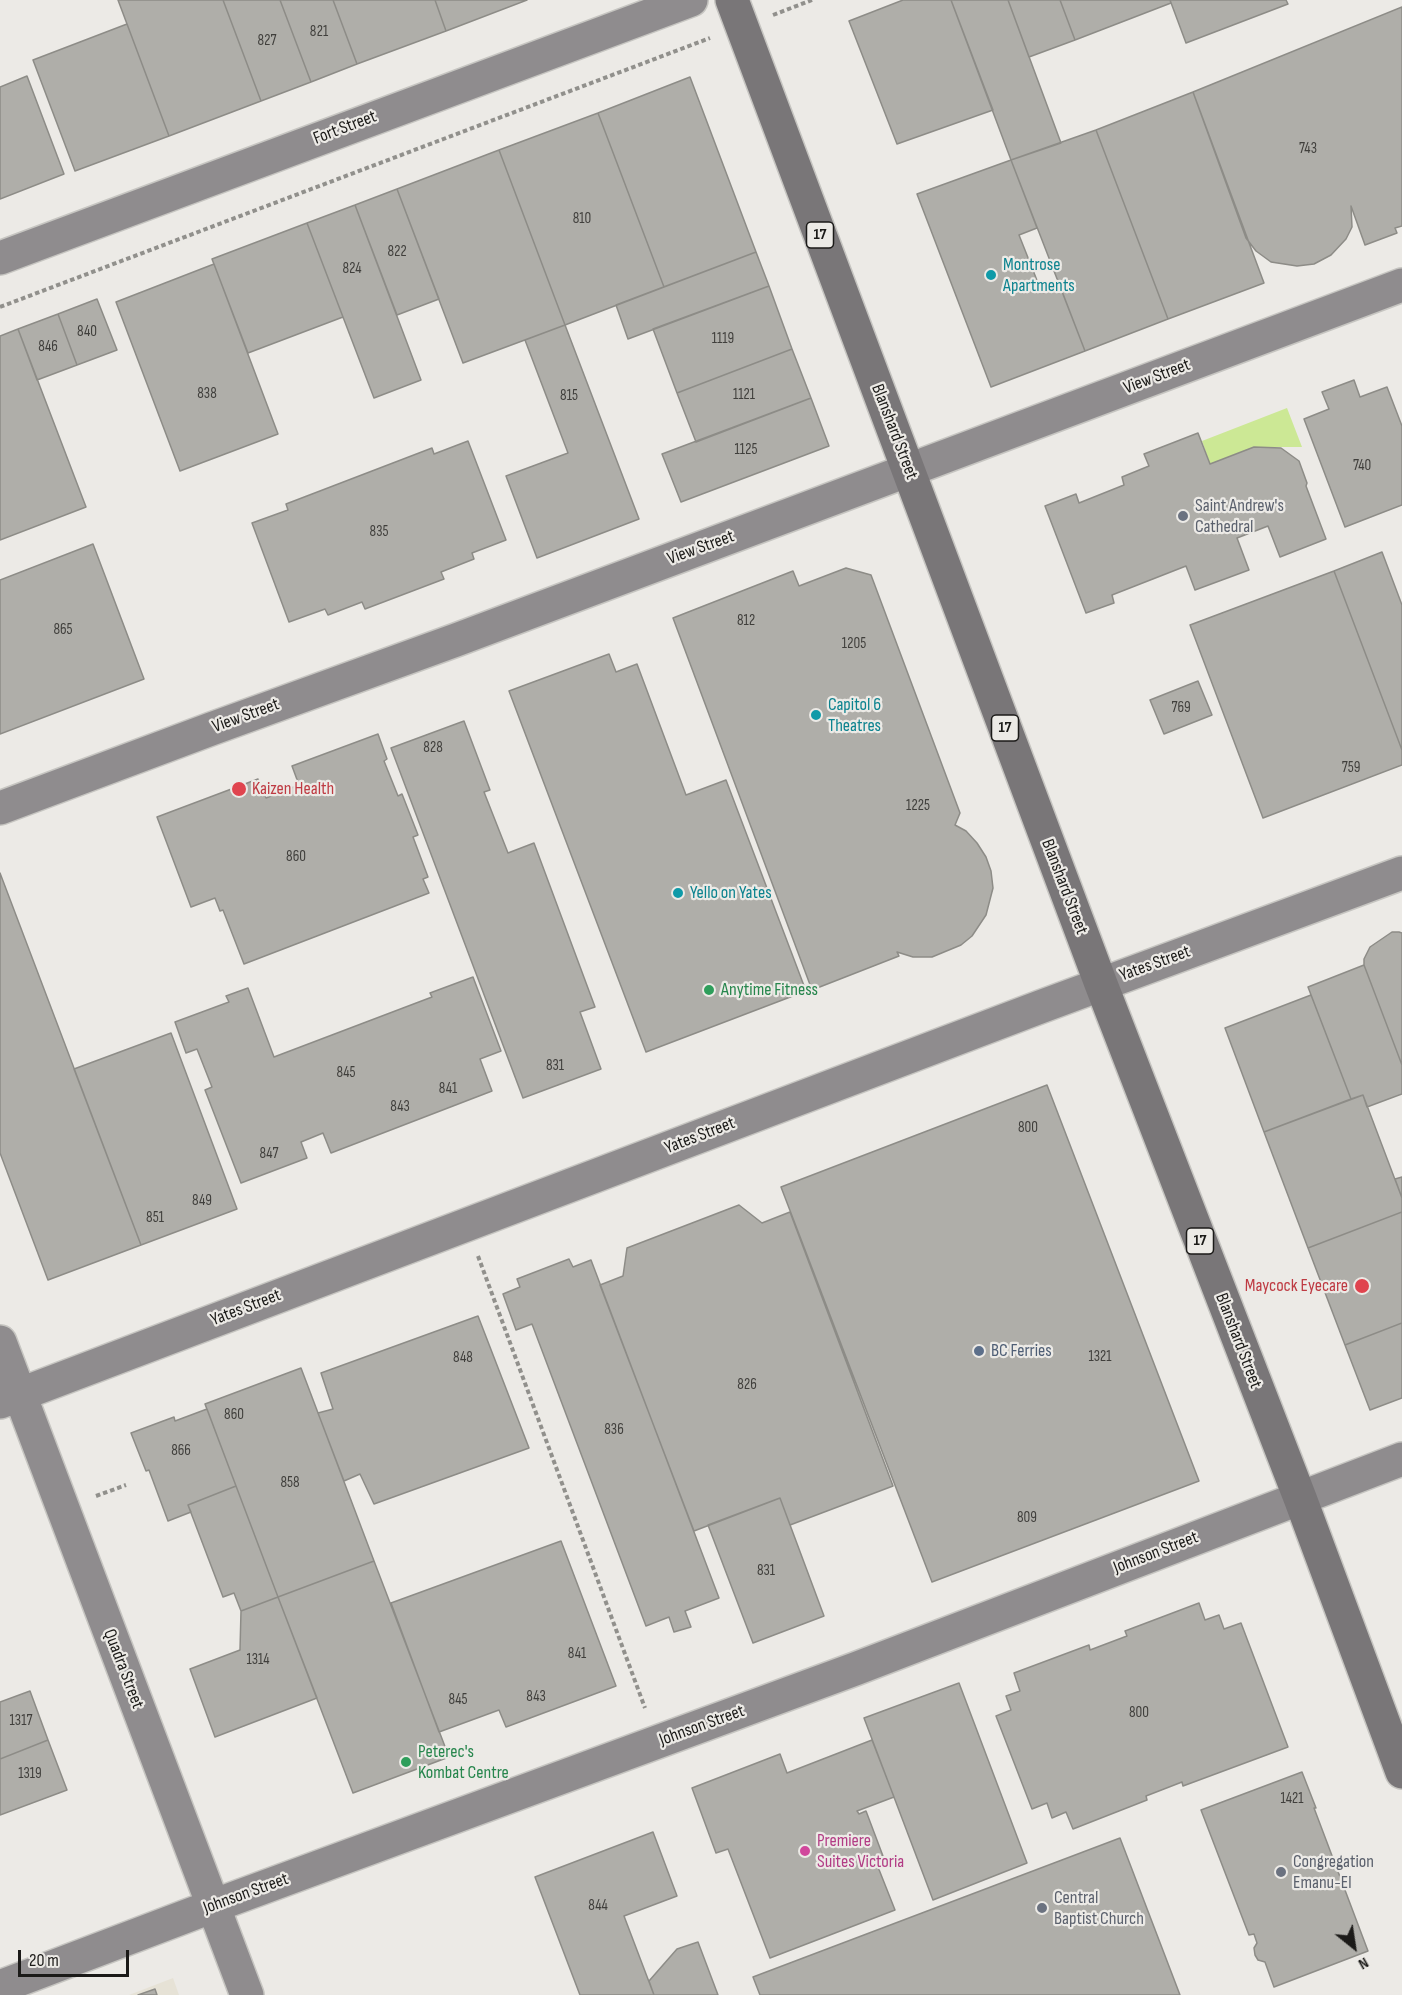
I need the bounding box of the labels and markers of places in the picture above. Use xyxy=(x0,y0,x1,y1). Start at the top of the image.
place label: Montrose Apartments xyxy=(1003,254,1075,296)
marker: Montrose Apartments xyxy=(984,268,998,282)
place label: Saint Andrew's Cathedral xyxy=(1195,495,1284,538)
marker: Saint Andrew's Cathedral xyxy=(1176,509,1190,523)
place label: Capitol 6 Theatres xyxy=(828,694,881,736)
marker: Capitol 6 Theatres xyxy=(809,708,823,722)
place label: Kaizen Health xyxy=(252,778,334,800)
marker: Kaizen Health xyxy=(230,780,248,798)
place label: Yello on Yates xyxy=(690,882,772,904)
marker: Yello on Yates xyxy=(671,886,685,900)
place label: Anytime Fitness xyxy=(721,979,818,1001)
marker: Anytime Fitness xyxy=(702,983,716,997)
place label: Maycock Eyecare xyxy=(1245,1275,1348,1297)
marker: Maycock Eyecare xyxy=(1353,1277,1371,1295)
place label: BC Ferries xyxy=(991,1340,1052,1362)
marker: BC Ferries xyxy=(972,1344,986,1358)
place label: Peterec's Kombat Centre xyxy=(418,1741,509,1784)
marker: Peterec's Kombat Centre xyxy=(399,1755,413,1769)
place label: Premiere Suites Victoria xyxy=(817,1830,904,1872)
marker: Premiere Suites Victoria xyxy=(798,1844,812,1858)
place label: Congregation Emanu-El xyxy=(1293,1851,1374,1894)
marker: Congregation Emanu-El xyxy=(1274,1865,1288,1879)
place label: Central Baptist Church xyxy=(1054,1887,1144,1930)
marker: Central Baptist Church xyxy=(1035,1901,1049,1915)

